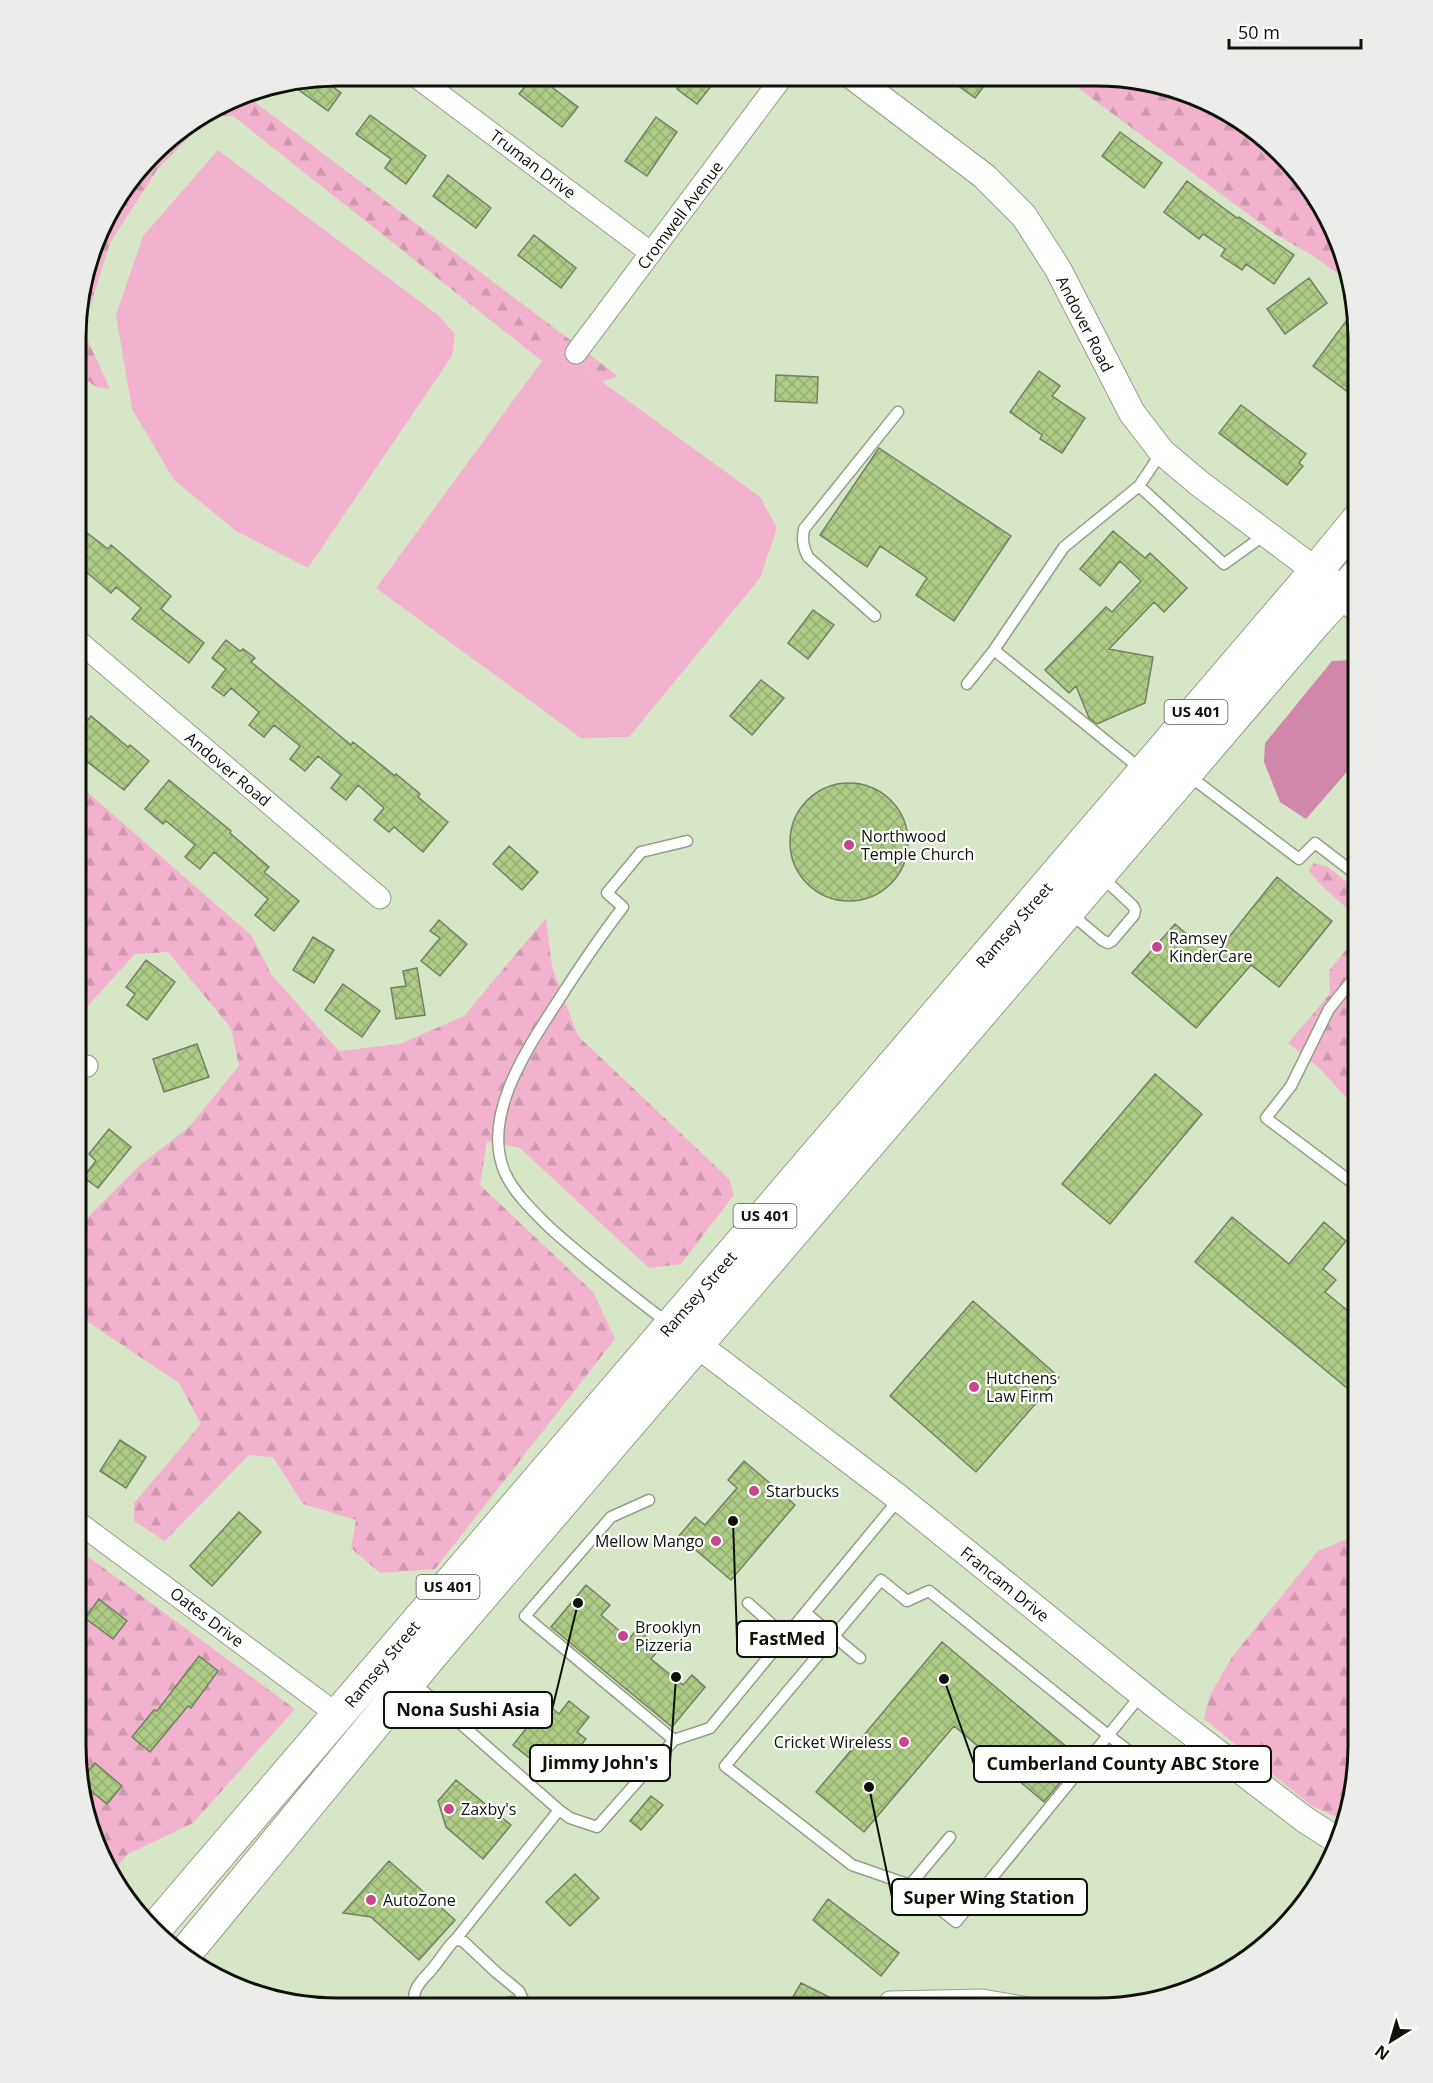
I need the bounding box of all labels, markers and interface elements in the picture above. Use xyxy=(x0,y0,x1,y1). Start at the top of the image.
scale bar xyxy=(1229,12,1361,50)
text: 50 m xyxy=(1238,20,1280,44)
street label: Truman Drive xyxy=(486,125,580,203)
street label: Cromwell Avenue xyxy=(632,156,728,274)
street label: Andover Road xyxy=(1051,272,1119,376)
road number: US 401 xyxy=(1164,700,1228,724)
street label: Andover Road xyxy=(181,727,275,811)
place label: Northwood Temple Church xyxy=(861,825,974,865)
marker: Northwood Temple Church xyxy=(842,838,856,852)
street label: Ramsey Street xyxy=(971,877,1058,973)
place label: Ramsey KinderCare xyxy=(1169,927,1252,967)
marker: Ramsey KinderCare xyxy=(1150,940,1164,954)
road number: US 401 xyxy=(734,1204,796,1228)
street label: Ramsey Street xyxy=(655,1246,742,1342)
place label: Hutchens Law Firm xyxy=(986,1367,1057,1407)
marker: Hutchens Law Firm xyxy=(967,1380,981,1394)
place label: Starbucks xyxy=(766,1480,839,1502)
marker: Starbucks xyxy=(747,1484,761,1498)
place label: Mellow Mango xyxy=(595,1530,704,1552)
marker: Mellow Mango xyxy=(709,1534,723,1548)
street label: Francam Drive xyxy=(956,1541,1054,1627)
road number: US 401 xyxy=(416,1575,480,1599)
street label: Oates Drive xyxy=(166,1582,248,1652)
street label: Ramsey Street xyxy=(339,1616,425,1712)
place label: Brooklyn Pizzeria xyxy=(635,1616,701,1656)
callout: FastMed xyxy=(737,1621,837,1657)
text: FastMed xyxy=(749,1626,825,1650)
marker: Brooklyn Pizzeria xyxy=(616,1629,630,1643)
callout: Nona Sushi Asia xyxy=(384,1692,552,1728)
text: Nona Sushi Asia xyxy=(396,1697,540,1721)
place label: Cricket Wireless xyxy=(774,1731,892,1753)
marker: Cricket Wireless xyxy=(897,1735,911,1749)
callout: Jimmy John's xyxy=(530,1745,670,1781)
callout: Cumberland County ABC Store xyxy=(974,1746,1271,1782)
text: Jimmy John's xyxy=(540,1750,658,1774)
text: Cumberland County ABC Store xyxy=(987,1751,1259,1775)
place label: Zaxby's xyxy=(461,1798,516,1820)
marker: Zaxby's xyxy=(442,1802,456,1816)
callout: Super Wing Station xyxy=(892,1879,1087,1915)
text: Super Wing Station xyxy=(903,1885,1075,1909)
place label: AutoZone xyxy=(383,1889,456,1911)
marker: AutoZone xyxy=(364,1893,378,1907)
north arrow xyxy=(1361,2011,1421,2071)
text: N xyxy=(1370,2040,1394,2066)

